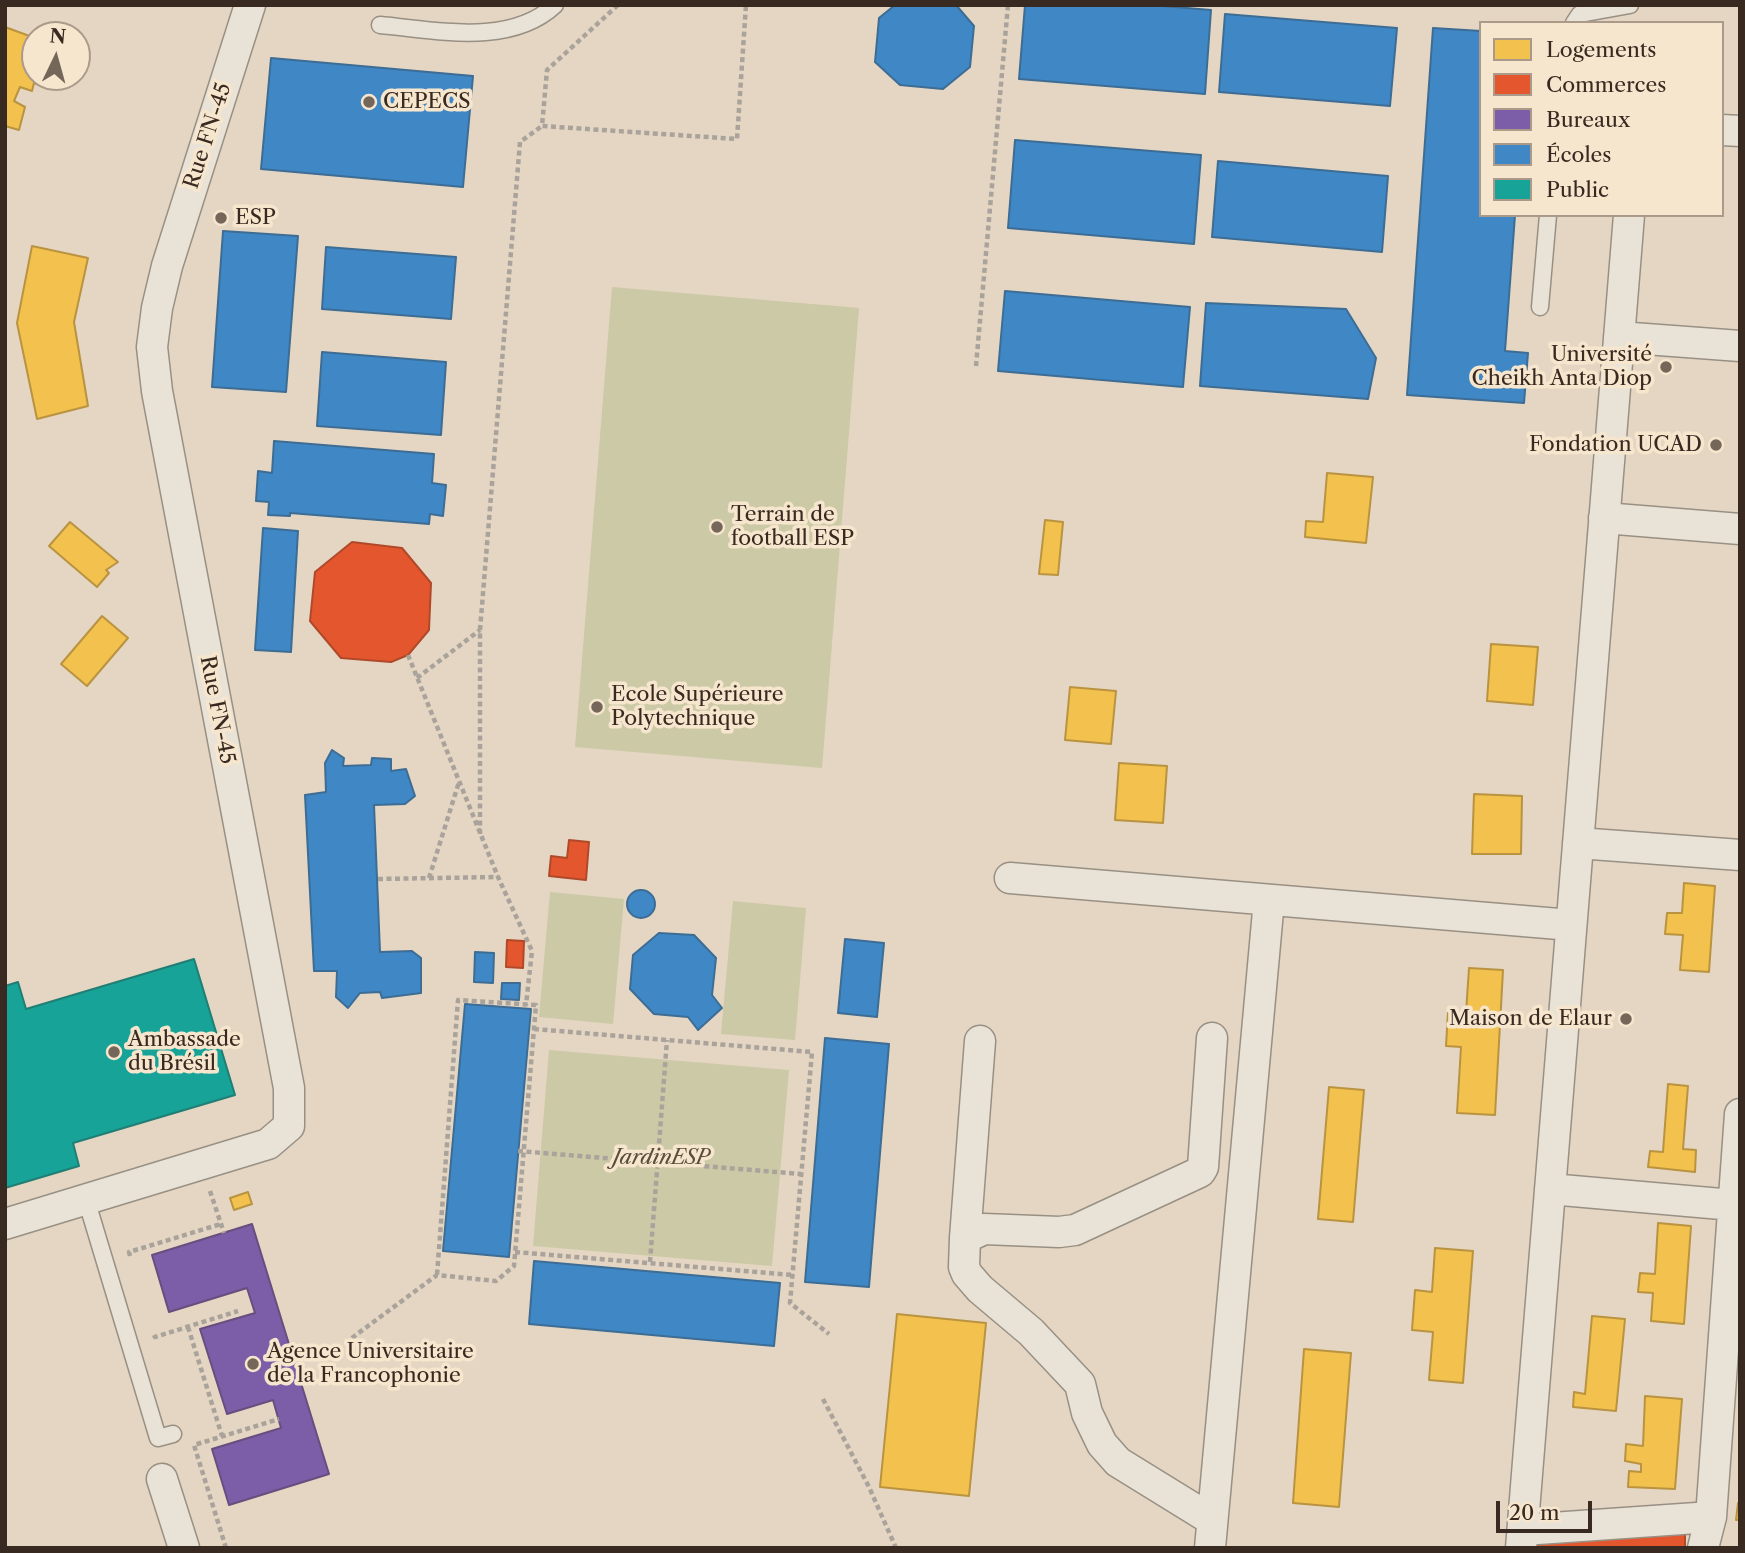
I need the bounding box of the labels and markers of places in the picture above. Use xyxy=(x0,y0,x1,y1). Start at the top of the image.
place label: CEPECS xyxy=(383,89,471,115)
marker: CEPECS xyxy=(361,94,377,110)
place label: ESP xyxy=(235,205,276,231)
marker: ESP xyxy=(213,210,229,226)
place label: Université Cheikh Anta Diop xyxy=(1472,342,1652,392)
marker: Université Cheikh Anta Diop xyxy=(1658,359,1674,375)
place label: Fondation UCAD xyxy=(1529,432,1702,458)
marker: Fondation UCAD xyxy=(1708,437,1724,453)
place label: Terrain de football ESP xyxy=(731,502,854,552)
marker: Terrain de football ESP xyxy=(709,519,725,535)
place label: Ecole Supérieure Polytechnique xyxy=(611,682,783,732)
marker: Ecole Supérieure Polytechnique xyxy=(589,699,605,715)
place label: Maison de Elaur xyxy=(1449,1006,1612,1032)
marker: Maison de Elaur xyxy=(1618,1011,1634,1027)
place label: Ambassade du Brésil xyxy=(128,1027,241,1077)
marker: Ambassade du Brésil xyxy=(106,1044,122,1060)
place label: Agence Universitaire de la Francophonie xyxy=(267,1339,474,1389)
marker: Agence Universitaire de la Francophonie xyxy=(245,1356,261,1372)

